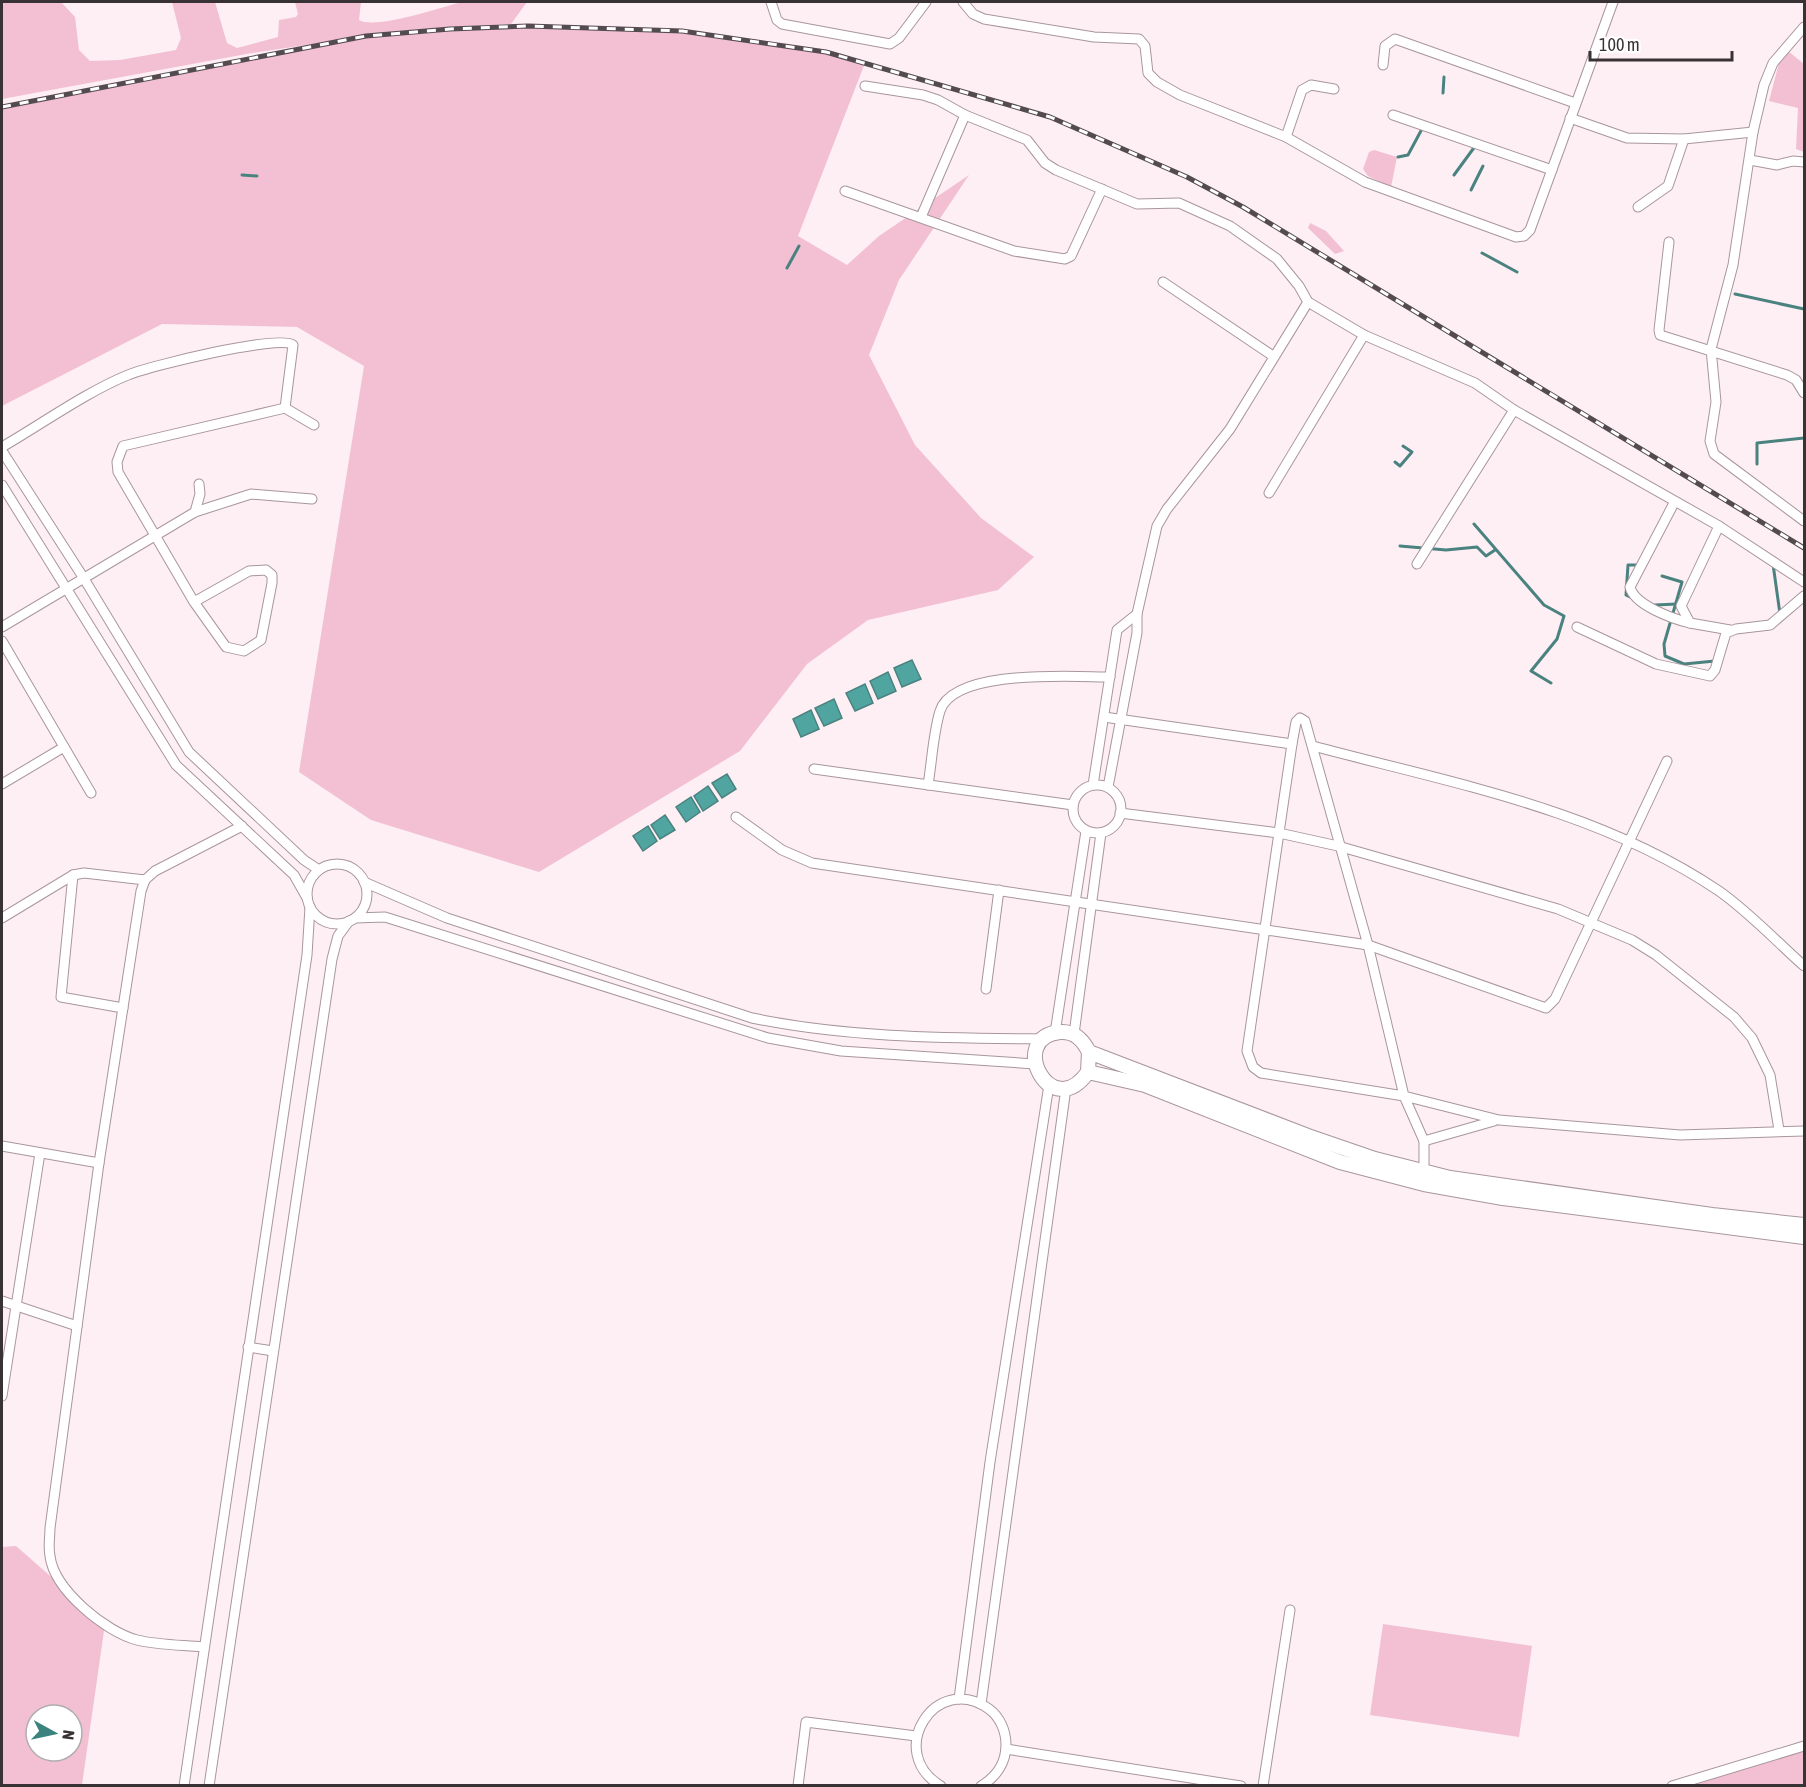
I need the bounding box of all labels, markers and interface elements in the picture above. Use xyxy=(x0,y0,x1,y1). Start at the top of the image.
scale bar xyxy=(1590,24,1732,62)
text: 100 m xyxy=(1599,34,1640,55)
north arrow xyxy=(24,1703,84,1763)
text: N xyxy=(59,1729,78,1741)

